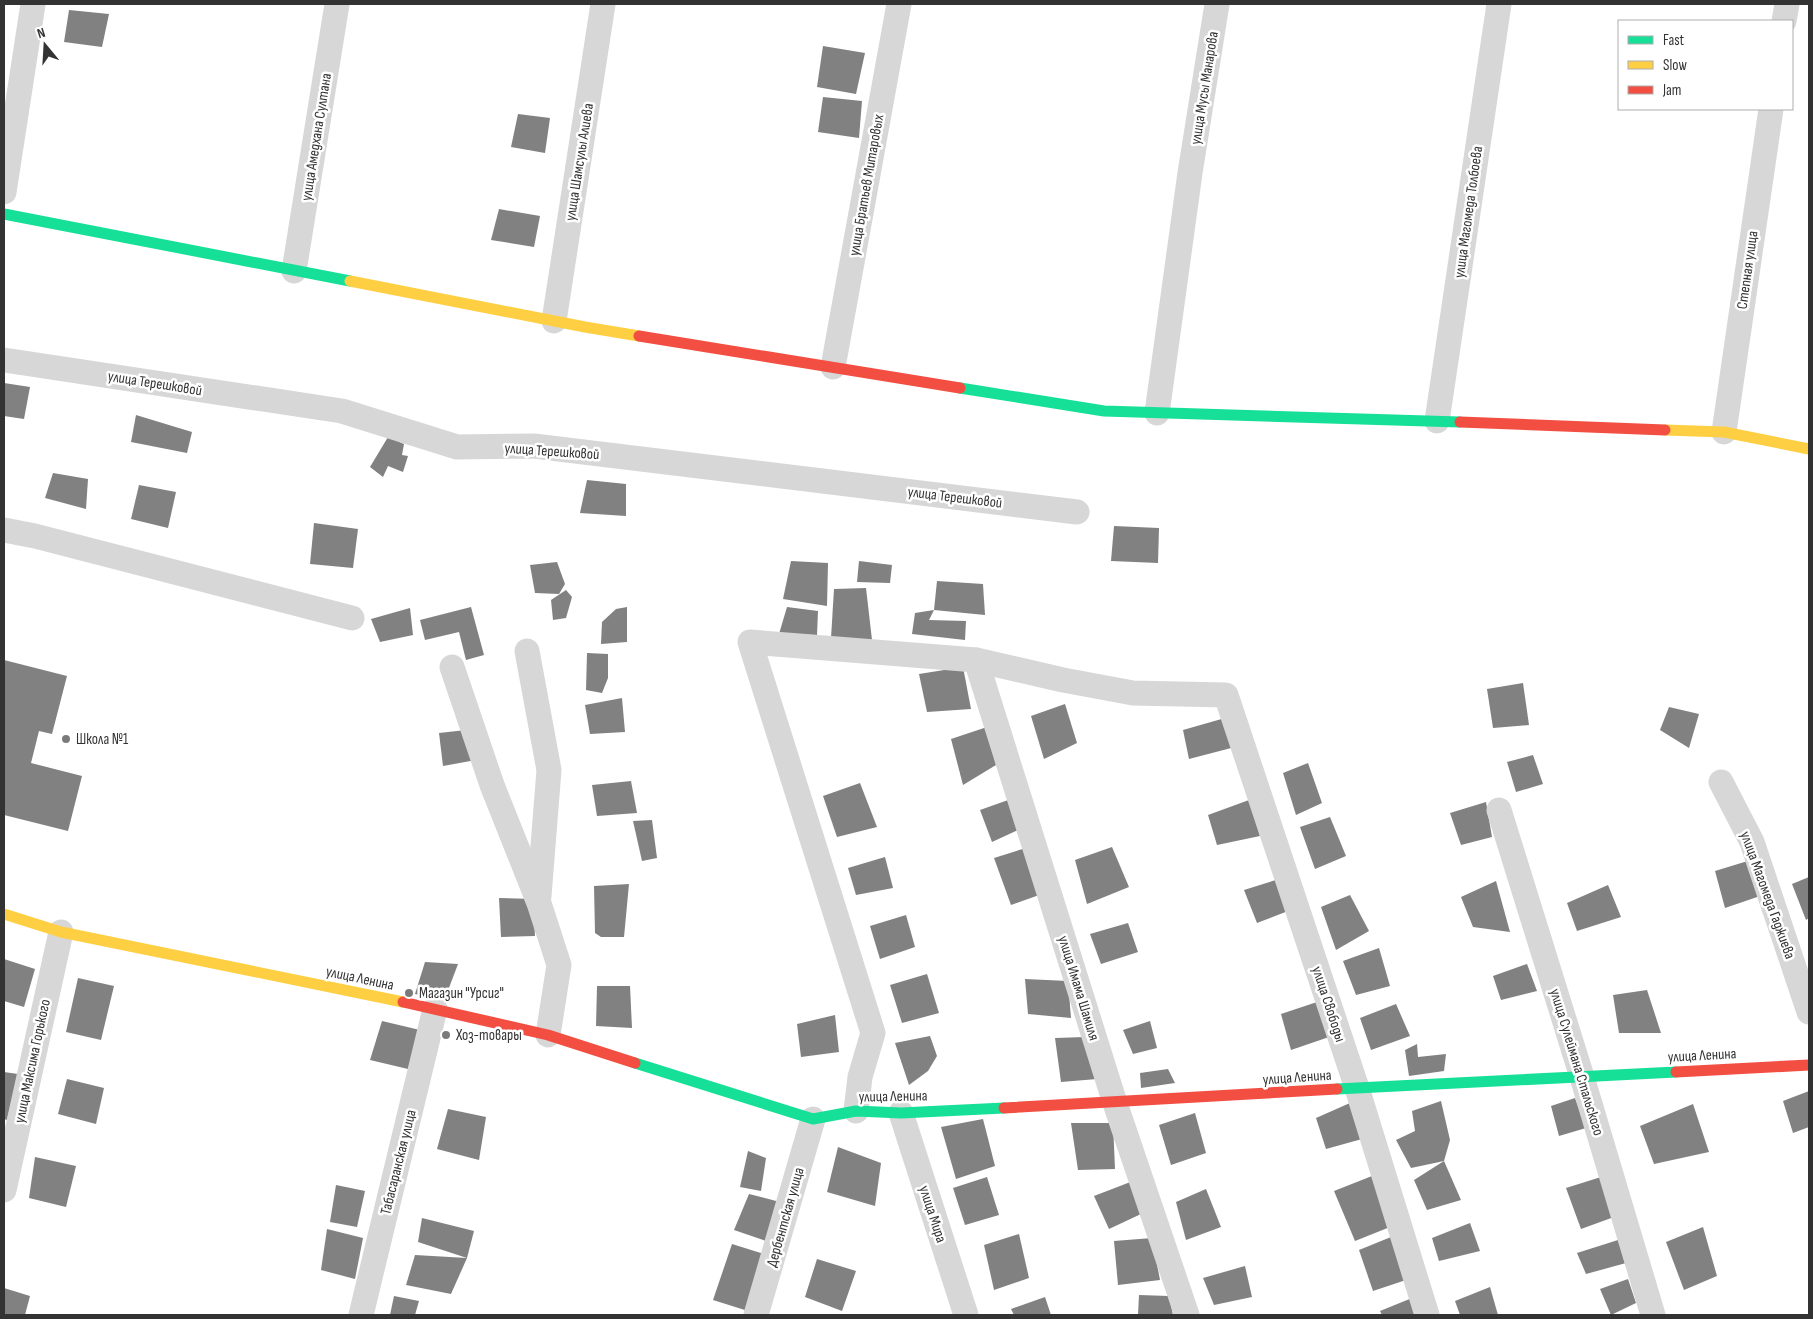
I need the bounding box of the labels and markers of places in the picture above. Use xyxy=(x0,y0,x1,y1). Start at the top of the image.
place label: Школа №1 xyxy=(76,730,129,749)
marker: Школа №1 xyxy=(60,733,72,745)
place label: Магазин "Урсиг" xyxy=(419,984,504,1003)
marker: Магазин "Урсиг" xyxy=(403,987,415,999)
place label: Хоз-товары xyxy=(455,1026,522,1045)
marker: Хоз-товары xyxy=(440,1029,452,1041)

